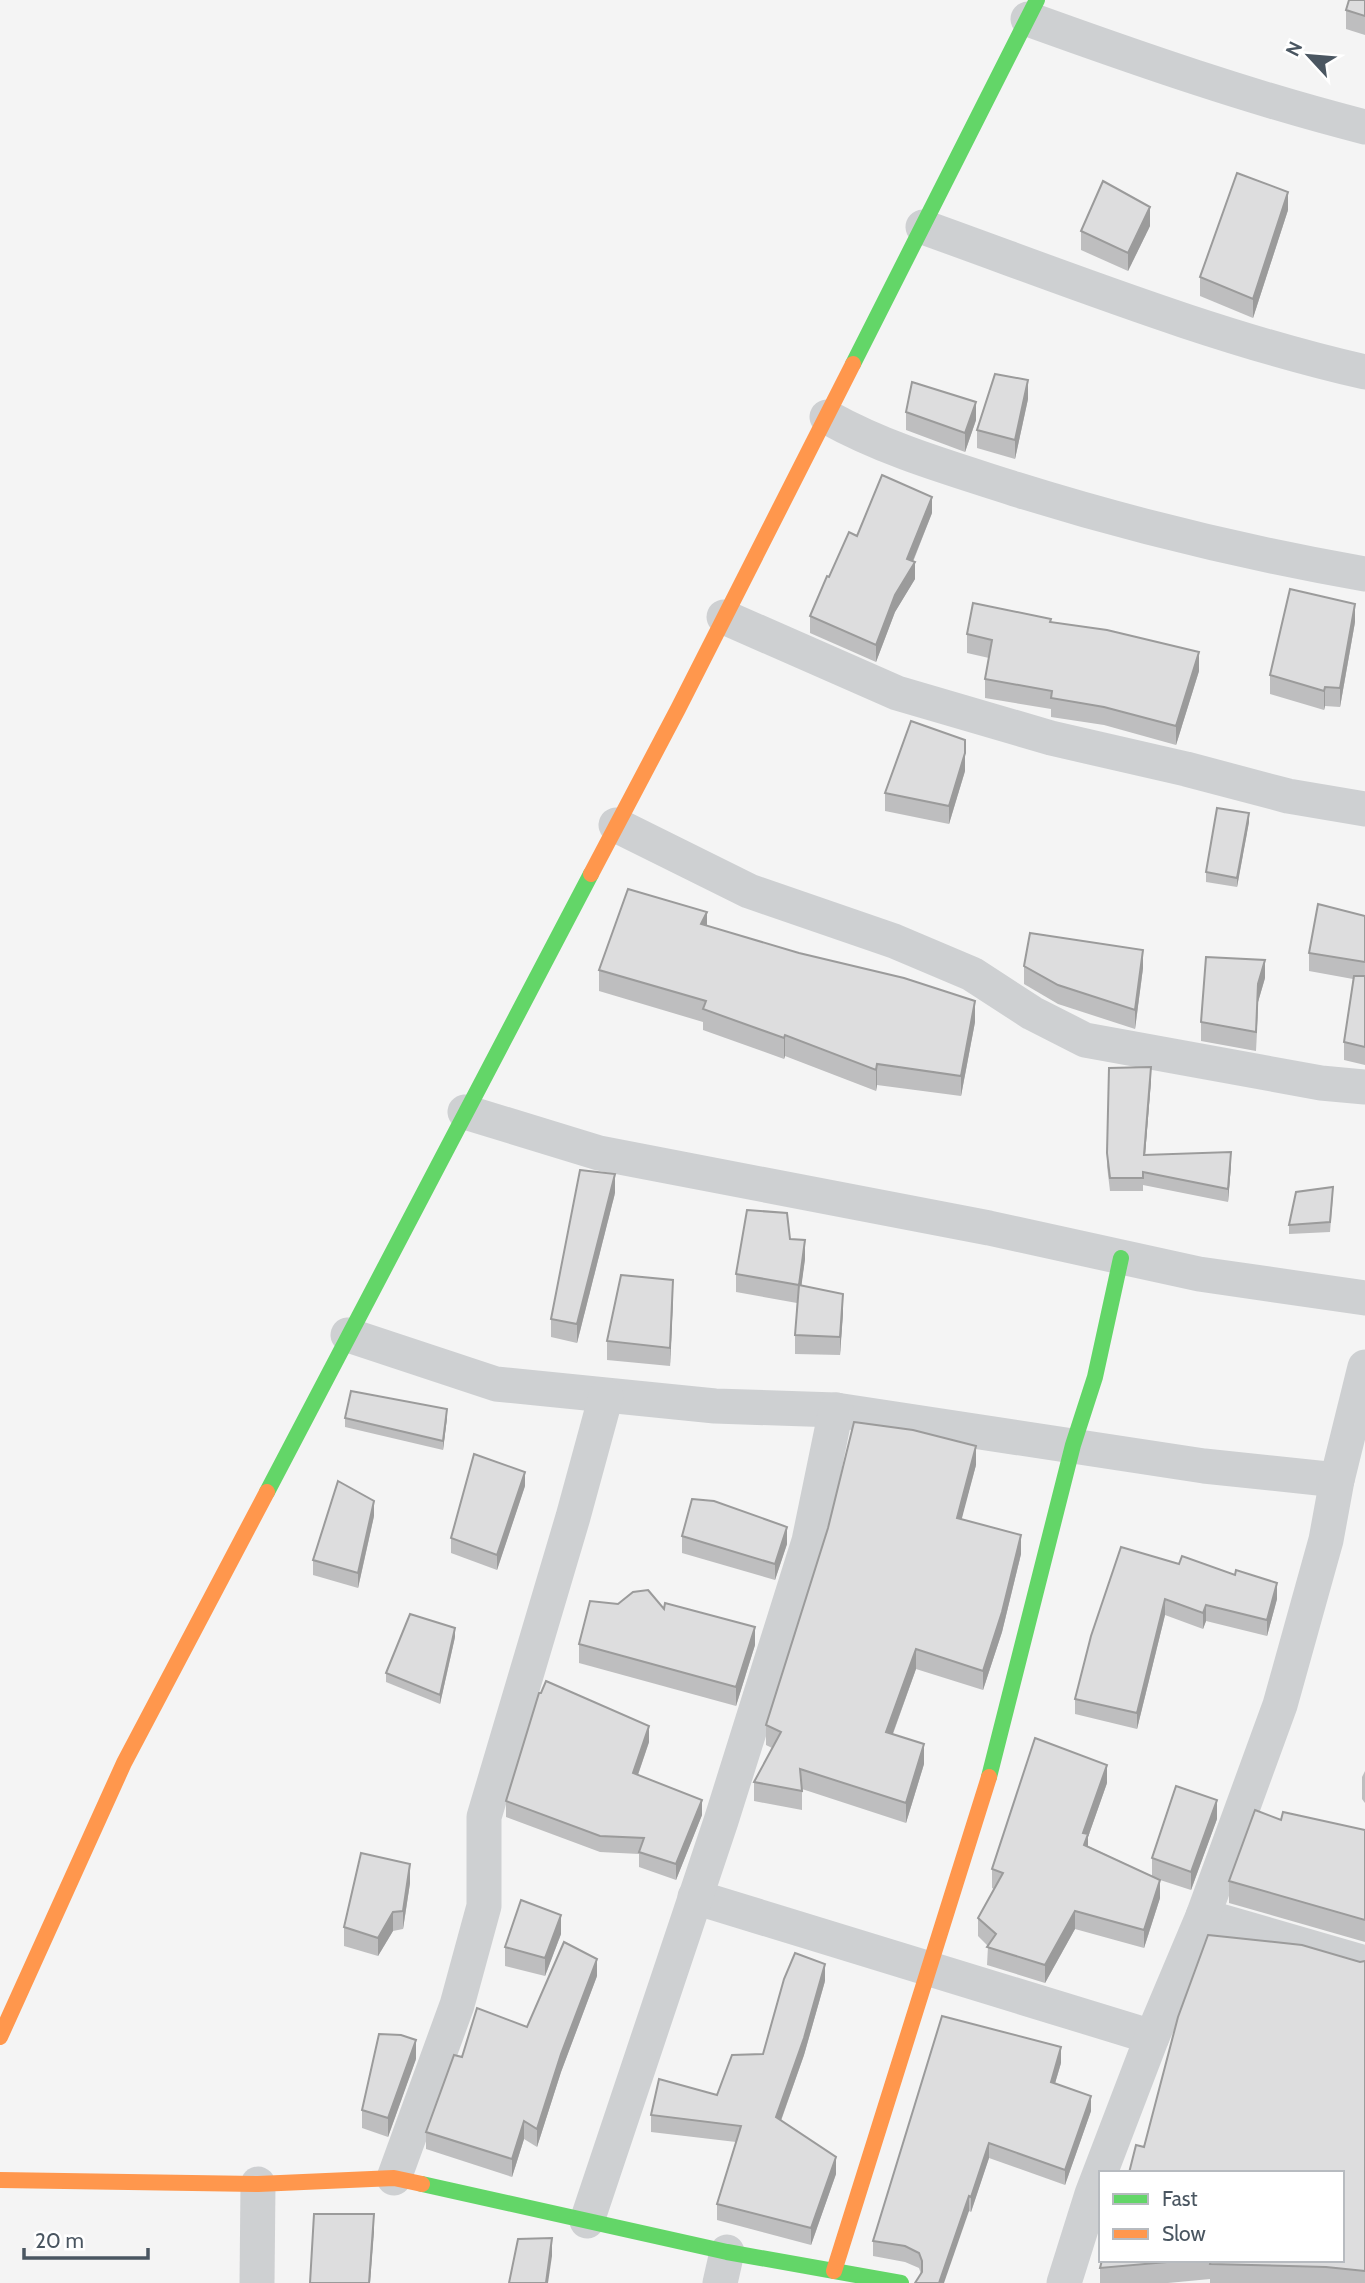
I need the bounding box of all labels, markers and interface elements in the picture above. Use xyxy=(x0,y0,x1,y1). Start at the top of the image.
north arrow xyxy=(1274,21,1344,91)
text: N xyxy=(1281,38,1307,60)
legend xyxy=(1099,2171,1344,2262)
text: Fast xyxy=(1162,2186,1198,2211)
scale bar xyxy=(24,2216,149,2260)
text: Slow xyxy=(1162,2221,1206,2246)
text: 20 m xyxy=(35,2228,84,2253)

